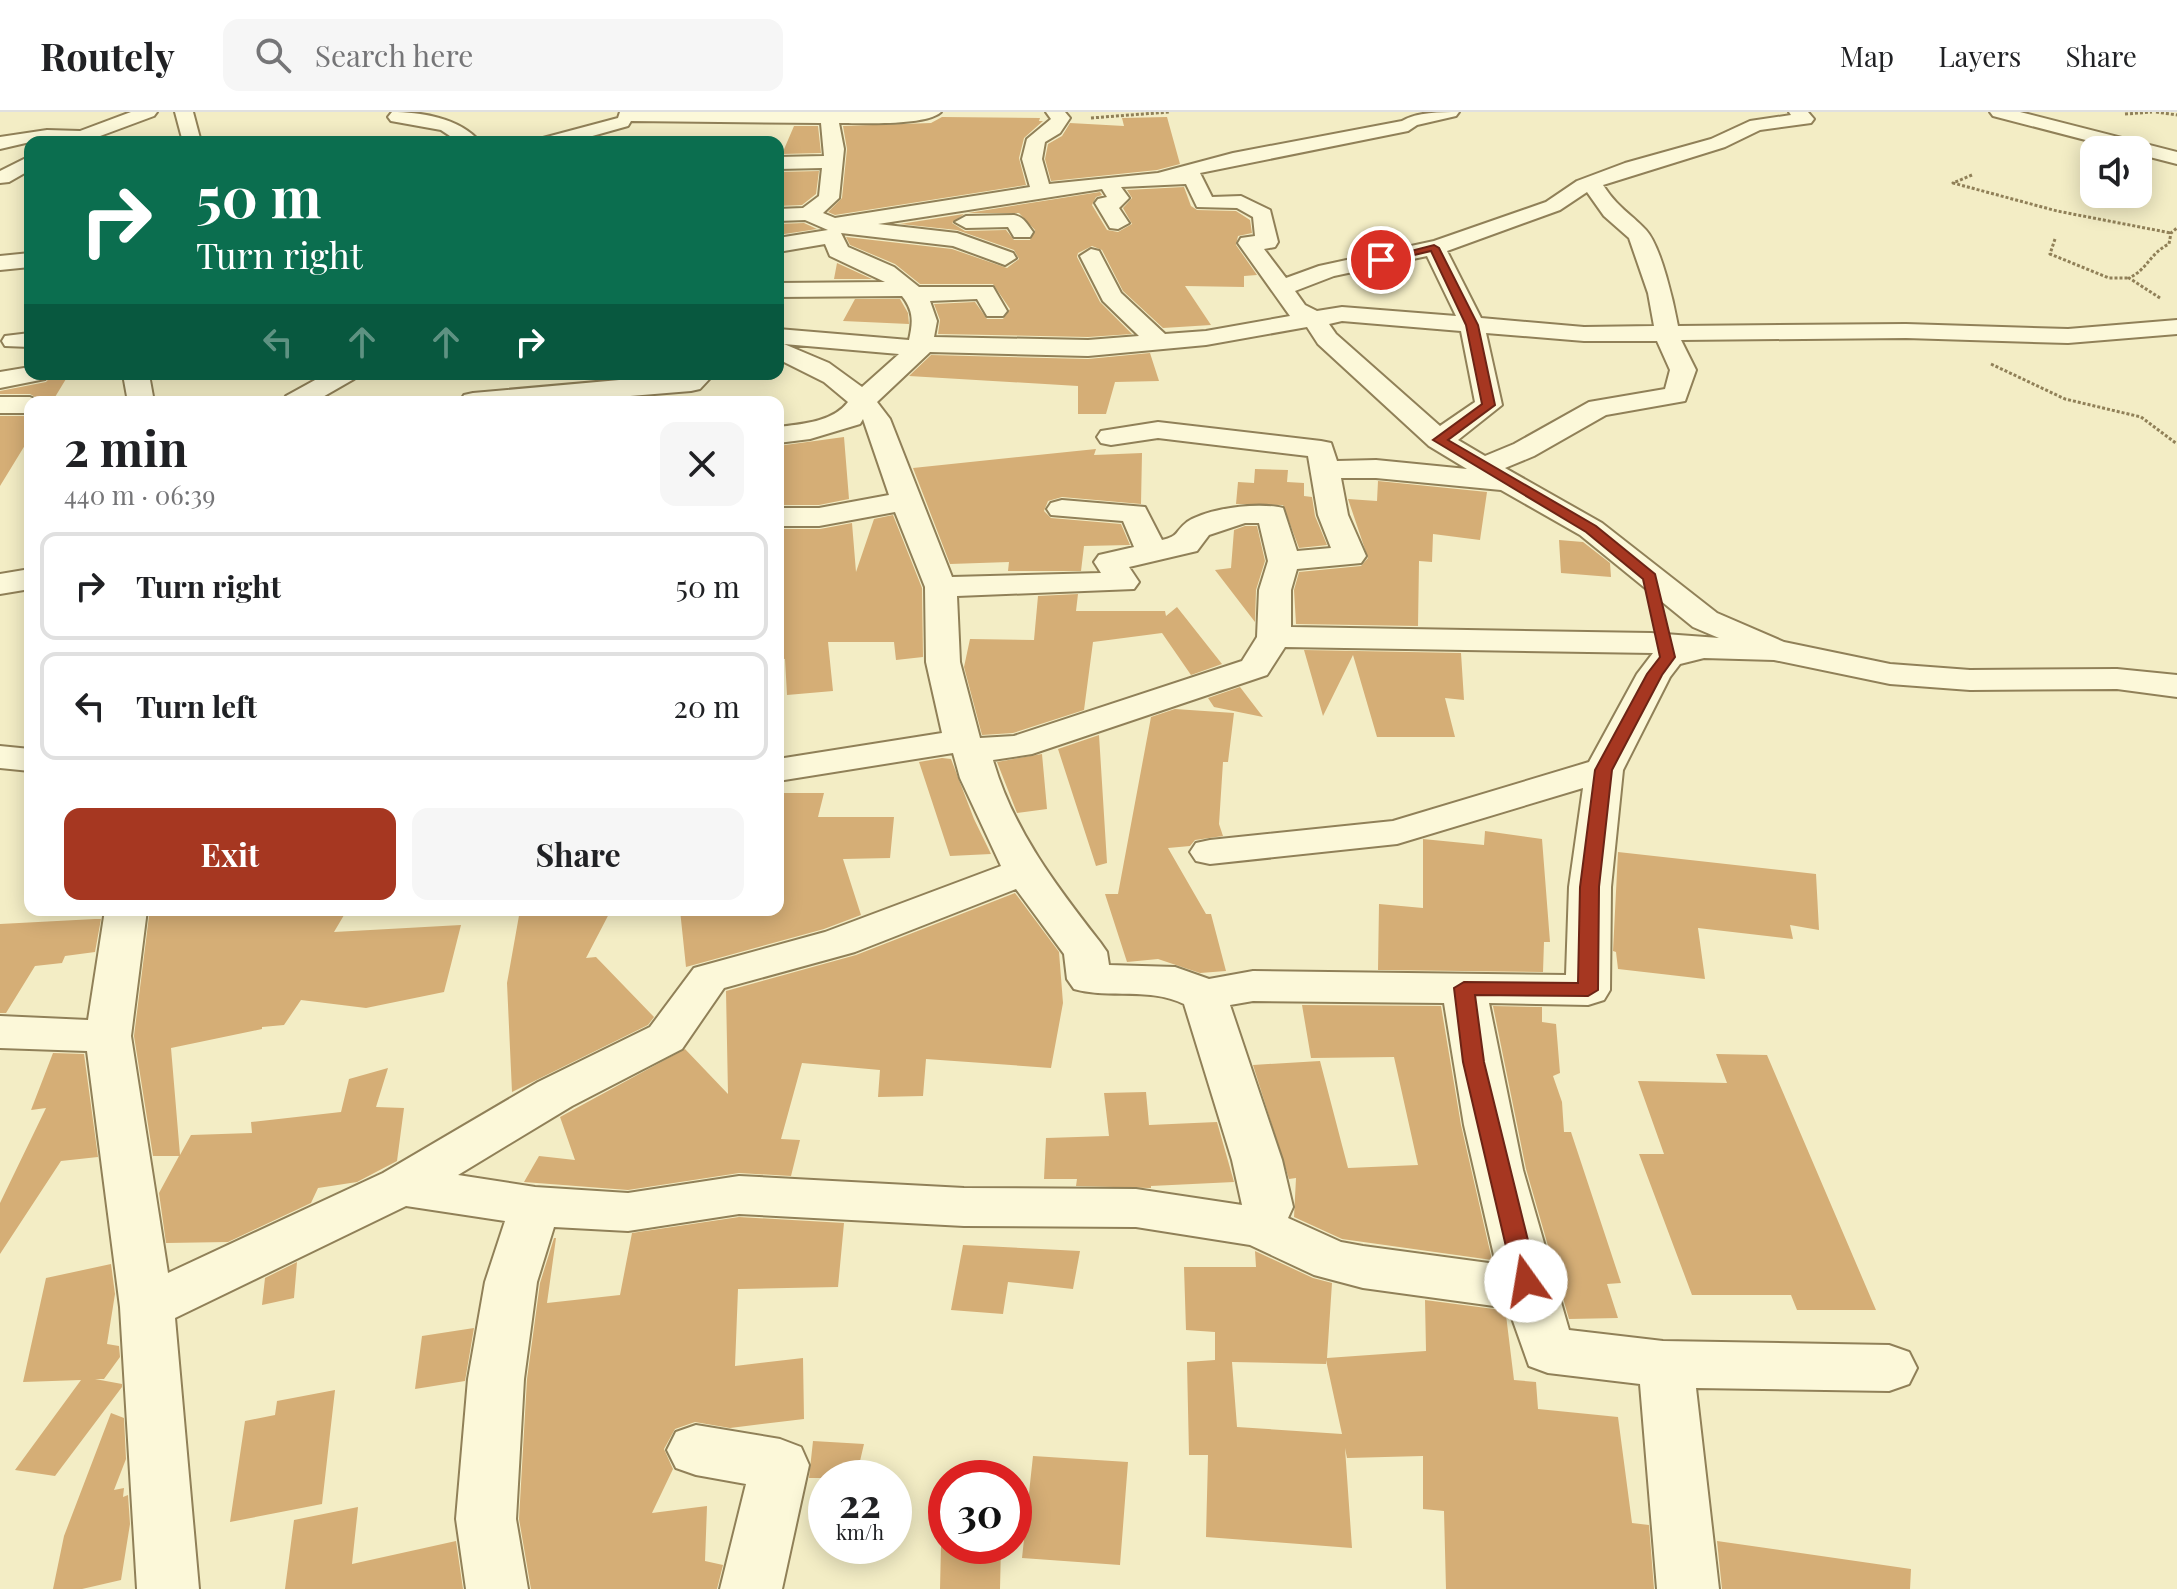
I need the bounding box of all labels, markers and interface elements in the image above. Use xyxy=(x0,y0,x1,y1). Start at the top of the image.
search box xyxy=(223,19,783,91)
text: Routely xyxy=(40,30,175,81)
icon: search xyxy=(251,33,295,77)
text: Search here xyxy=(315,35,473,75)
text: Map xyxy=(1840,37,1894,74)
text: Layers xyxy=(1938,37,2021,74)
text: Share xyxy=(2065,37,2137,74)
map controls xyxy=(2080,136,2152,208)
button: sound xyxy=(2080,136,2152,208)
text: 50 m xyxy=(196,158,322,233)
icon: right xyxy=(64,168,168,272)
pin xyxy=(1347,226,1415,294)
text: Turn right xyxy=(196,230,363,278)
icon: arrive xyxy=(1359,238,1403,282)
icon: left xyxy=(256,320,300,364)
icon: ahead xyxy=(340,320,384,364)
icon: ahead xyxy=(424,320,468,364)
icon: right xyxy=(508,320,552,364)
text: 2 min xyxy=(64,415,188,479)
button: close xyxy=(660,422,744,506)
text: 440 m · 06:39 xyxy=(64,477,216,512)
icon: right xyxy=(68,564,112,608)
text: Turn right xyxy=(136,566,281,606)
text: 50 m xyxy=(675,566,740,606)
icon: left xyxy=(68,684,112,728)
text: Turn left xyxy=(136,686,257,726)
text: 20 m xyxy=(674,686,740,726)
button: Exit xyxy=(64,808,396,900)
button: Share xyxy=(412,808,744,900)
position arrow xyxy=(1484,1239,1568,1323)
speed limit sign: 30 xyxy=(928,1460,1032,1564)
text: 22 xyxy=(839,1475,881,1528)
text: km/h xyxy=(836,1518,884,1545)

